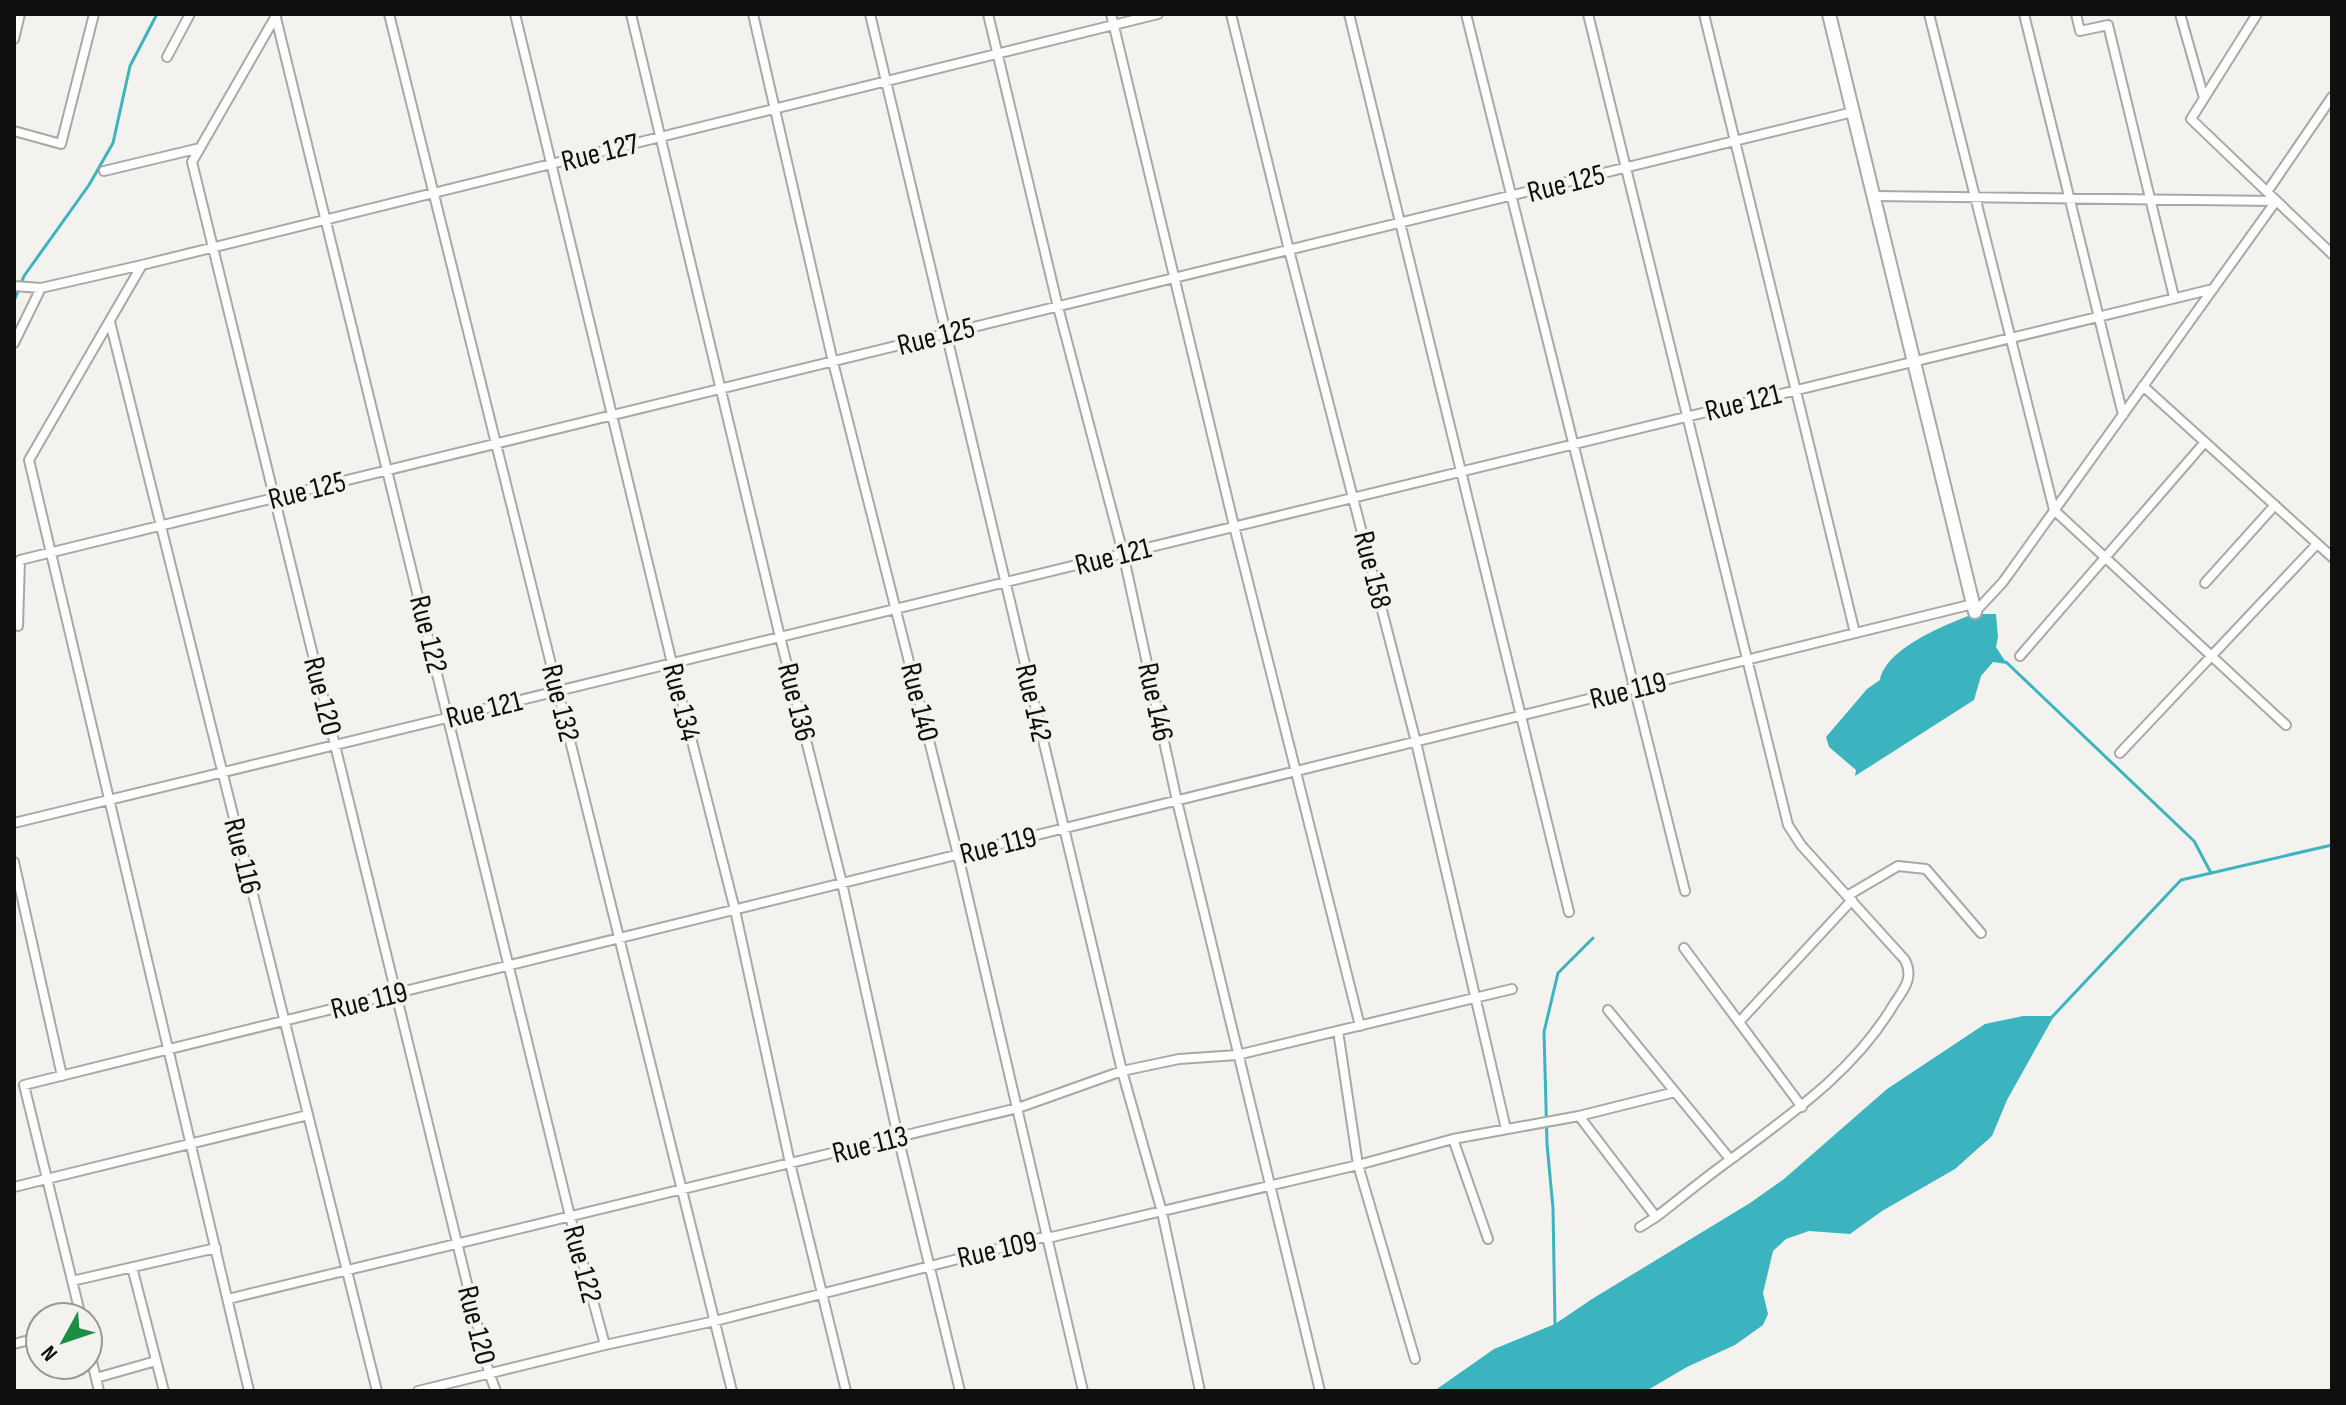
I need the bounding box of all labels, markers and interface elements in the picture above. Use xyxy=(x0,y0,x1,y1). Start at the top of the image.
street label: Rue 127 xyxy=(558,126,643,180)
street label: Rue 125 xyxy=(1524,157,1609,211)
street label: Rue 125 xyxy=(894,310,979,364)
street label: Rue 121 xyxy=(1702,376,1785,430)
street label: Rue 125 xyxy=(265,464,350,518)
street label: Rue 158 xyxy=(1345,528,1399,613)
street label: Rue 121 xyxy=(1072,530,1155,584)
street label: Rue 122 xyxy=(401,592,455,677)
street label: Rue 120 xyxy=(295,653,349,739)
street label: Rue 136 xyxy=(769,659,823,745)
street label: Rue 140 xyxy=(892,659,946,745)
street label: Rue 134 xyxy=(654,660,708,745)
street label: Rue 146 xyxy=(1129,660,1181,745)
street label: Rue 132 xyxy=(533,661,587,746)
street label: Rue 142 xyxy=(1007,661,1059,746)
street label: Rue 119 xyxy=(1586,664,1670,718)
street label: Rue 121 xyxy=(443,683,526,737)
street label: Rue 116 xyxy=(215,814,269,898)
street label: Rue 119 xyxy=(956,819,1040,873)
street label: Rue 119 xyxy=(327,974,411,1028)
street label: Rue 113 xyxy=(829,1118,912,1172)
street label: Rue 122 xyxy=(554,1222,610,1307)
street label: Rue 109 xyxy=(954,1223,1040,1277)
street label: Rue 120 xyxy=(449,1282,503,1368)
north arrow xyxy=(24,1301,104,1381)
text: N xyxy=(36,1340,64,1366)

